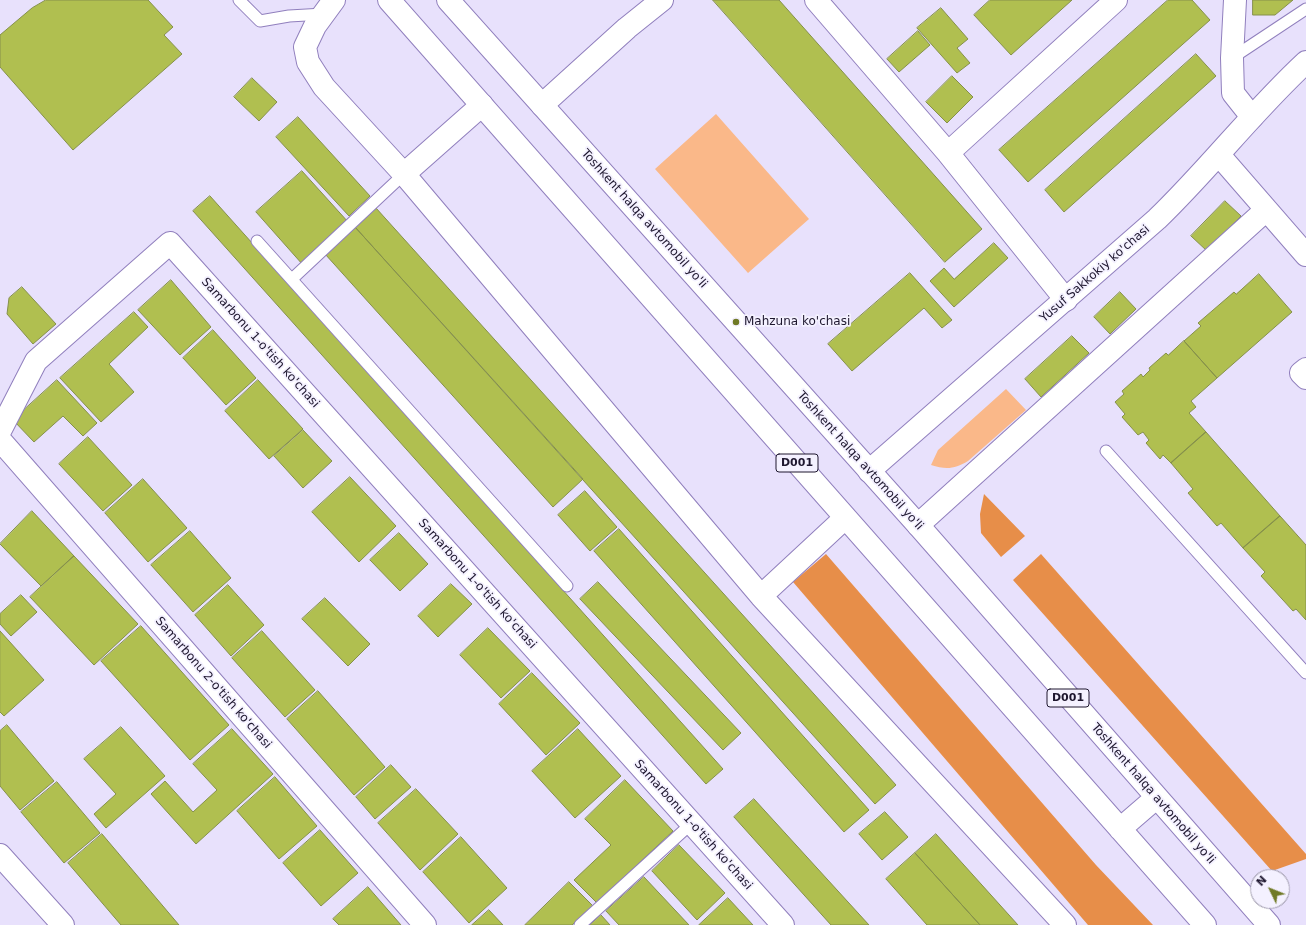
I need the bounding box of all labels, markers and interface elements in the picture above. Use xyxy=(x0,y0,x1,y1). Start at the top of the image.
street label: Toshkent halqa avtomobil yo'li xyxy=(578,147,710,291)
street label: Yusuf Sakkokiy ko'chasi xyxy=(1037,222,1153,326)
street label: Samarbonu 1-o'tish ko'chasi xyxy=(198,275,322,411)
place label: Mahzuna ko'chasi xyxy=(744,315,850,329)
marker: Mahzuna ko'chasi xyxy=(731,317,741,327)
street label: Toshkent halqa avtomobil yo'li xyxy=(794,389,926,533)
road number: D001 xyxy=(776,454,818,472)
street label: Samarbonu 1-o'tish ko'chasi xyxy=(415,516,539,652)
street label: Samarbonu 2-o'tish ko'chasi xyxy=(152,614,274,752)
road number: D001 xyxy=(1047,689,1089,707)
street label: Toshkent halqa avtomobil yo'li xyxy=(1088,721,1218,867)
street label: Samarbonu 1-o'tish ko'chasi xyxy=(631,757,755,893)
north arrow xyxy=(1250,869,1290,909)
text: N xyxy=(1254,873,1269,889)

